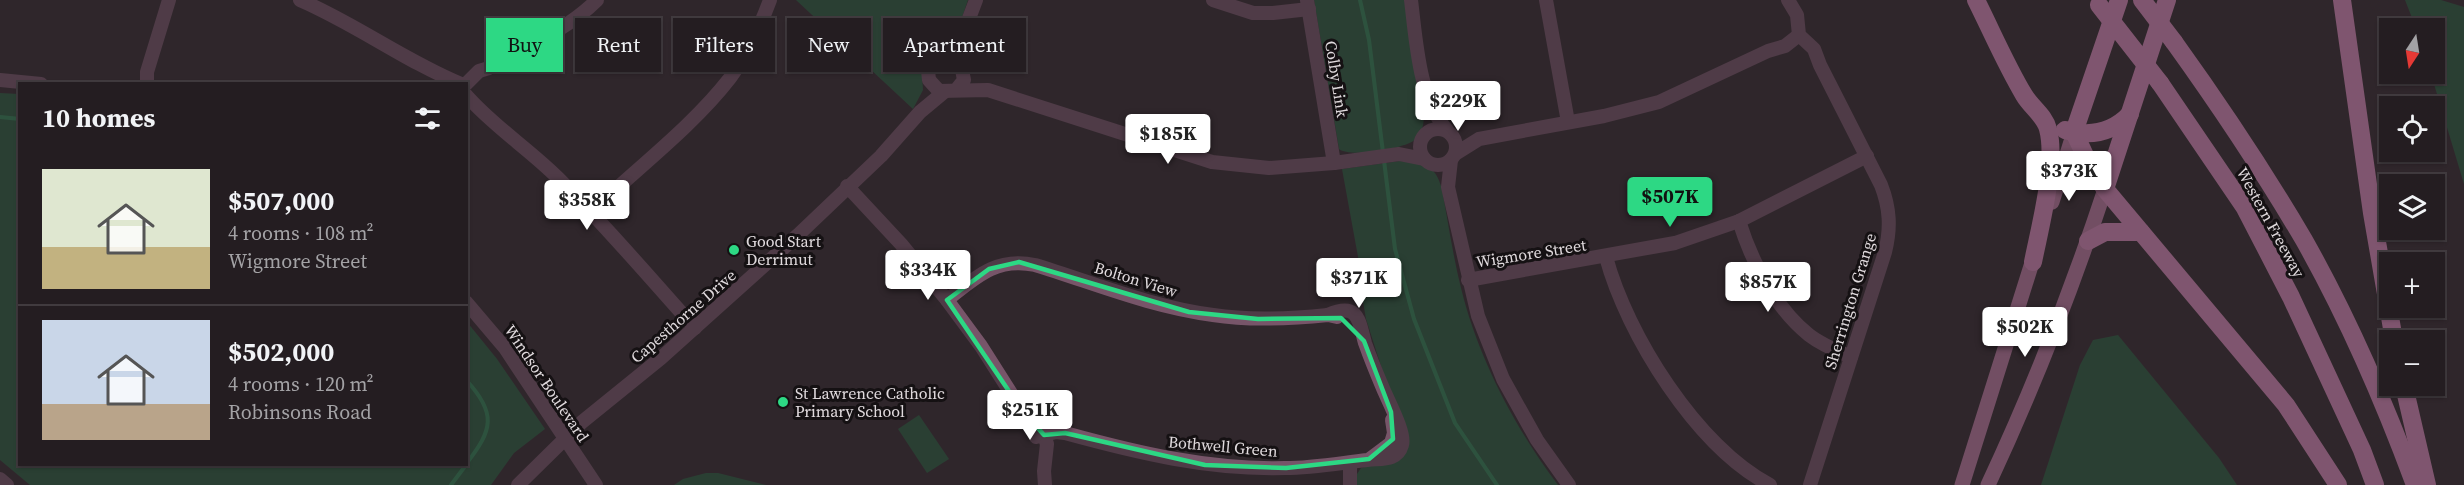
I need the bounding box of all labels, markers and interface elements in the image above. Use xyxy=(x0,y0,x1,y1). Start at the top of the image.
chip: Buy xyxy=(486,18,563,72)
chip: Rent xyxy=(575,18,661,72)
chip: Filters xyxy=(673,18,775,72)
chip: New xyxy=(787,18,871,72)
chip: Apartment xyxy=(883,18,1026,72)
north arrow xyxy=(2379,18,2445,84)
map controls xyxy=(2379,18,2445,396)
street label: Colby Link xyxy=(1320,39,1354,119)
pin: $229K xyxy=(1416,81,1500,132)
text: $229K xyxy=(1429,86,1487,114)
button: locate xyxy=(2379,96,2445,162)
text: 10 homes xyxy=(42,100,155,136)
icon: filters xyxy=(411,102,444,135)
pin: $185K xyxy=(1126,114,1210,165)
text: $185K xyxy=(1139,119,1197,147)
pin: $373K xyxy=(2027,151,2111,202)
text: $373K xyxy=(2040,156,2098,184)
street label: Western Freeway xyxy=(2232,163,2311,282)
button: layers xyxy=(2379,174,2445,240)
pin: $507K xyxy=(1628,177,1712,228)
pin: $358K xyxy=(545,180,629,231)
text: $507K xyxy=(1641,182,1699,210)
text: $507,000 xyxy=(228,183,334,219)
text: $358K xyxy=(558,185,616,213)
icon: home xyxy=(90,193,162,265)
text: 4 rooms · 108 m² xyxy=(228,219,374,247)
place label: Good Start Derrimut xyxy=(746,230,822,270)
street label: Sherrington Grange xyxy=(1819,230,1881,372)
street label: Wigmore Street xyxy=(1474,233,1588,273)
marker: Good Start Derrimut xyxy=(727,243,741,257)
text: Wigmore Street xyxy=(228,247,367,275)
pin: $334K xyxy=(886,250,970,301)
button: + xyxy=(2379,252,2445,318)
text: $334K xyxy=(899,255,957,283)
street label: Bolton View xyxy=(1092,256,1181,302)
pin: $371K xyxy=(1317,258,1401,309)
pin: $857K xyxy=(1726,262,1810,313)
text: $371K xyxy=(1330,263,1388,291)
street label: Capesthorne Drive xyxy=(626,264,740,368)
text: $857K xyxy=(1739,267,1797,295)
pin: $502K xyxy=(1983,307,2067,358)
text: $502K xyxy=(1996,312,2054,340)
street label: Windsor Boulevard xyxy=(500,320,594,446)
button: − xyxy=(2379,330,2445,396)
text: $502,000 xyxy=(228,334,334,370)
icon: home xyxy=(90,344,162,416)
text: 4 rooms · 120 m² xyxy=(228,370,374,398)
place label: St Lawrence Catholic Primary School xyxy=(795,382,945,422)
pin: $251K xyxy=(988,390,1072,441)
marker: St Lawrence Catholic Primary School xyxy=(776,395,790,409)
text: $251K xyxy=(1001,395,1059,423)
text: Robinsons Road xyxy=(228,398,372,426)
street label: Bothwell Green xyxy=(1167,430,1279,462)

